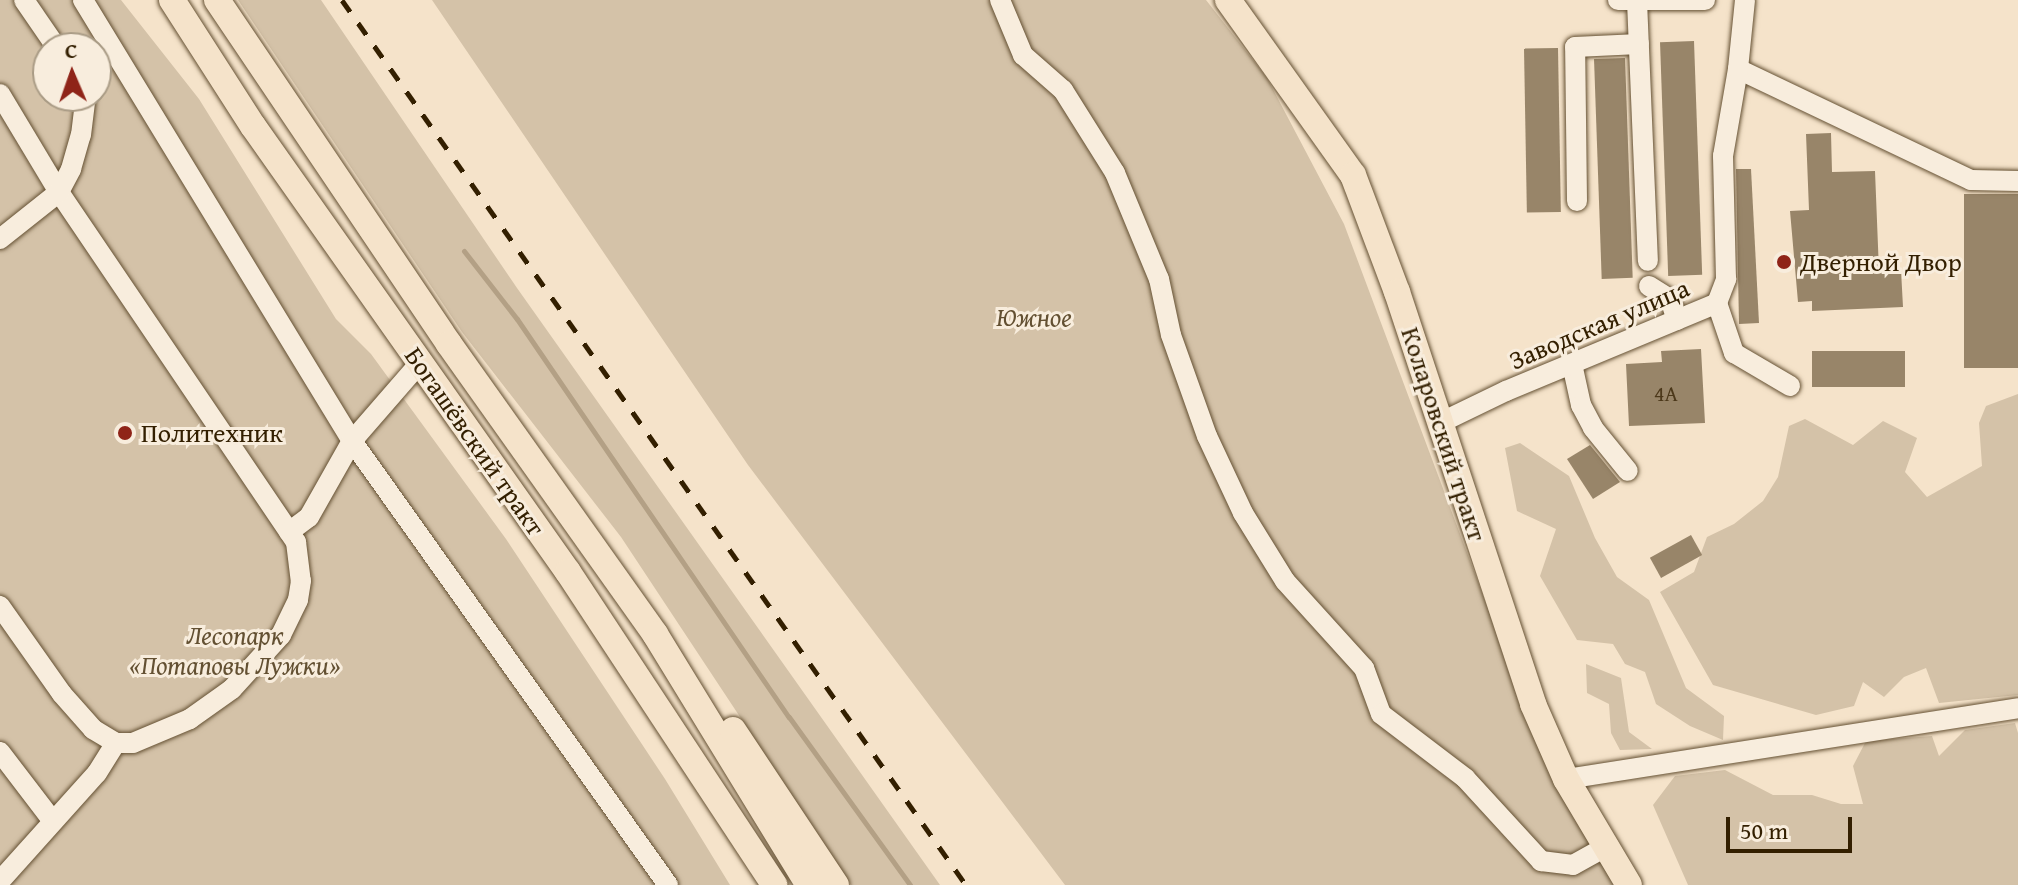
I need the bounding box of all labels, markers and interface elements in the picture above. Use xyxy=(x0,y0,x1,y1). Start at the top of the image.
north arrow xyxy=(32,32,112,112)
text: С xyxy=(64,34,78,66)
place label: Дверной Двор xyxy=(1800,246,1962,278)
marker: Дверной Двор xyxy=(1775,253,1793,271)
street label: Заводская улица xyxy=(1504,272,1694,376)
park label: Южное xyxy=(996,301,1072,333)
street label: Коларовский тракт xyxy=(1395,323,1493,545)
street label: Богашёвский тракт xyxy=(398,341,552,541)
house number: 4А xyxy=(1654,381,1678,407)
place label: Политехник xyxy=(141,417,283,449)
marker: Политехник xyxy=(116,424,134,442)
park label: Лесопарк «Потаповы Лужки» xyxy=(130,619,340,680)
scale bar xyxy=(1730,801,1856,851)
text: 50 m xyxy=(1740,813,1788,848)

